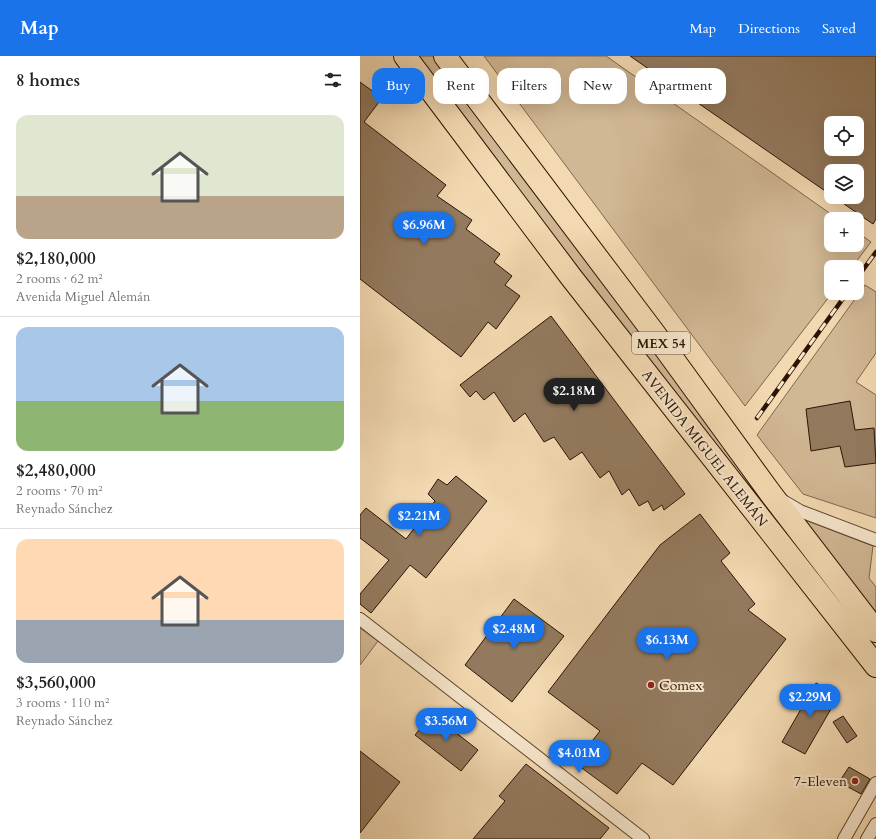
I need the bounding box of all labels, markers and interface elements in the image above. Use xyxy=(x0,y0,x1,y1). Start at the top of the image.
text: Map xyxy=(20,15,59,41)
text: Map xyxy=(690,19,716,38)
text: Directions xyxy=(738,19,800,38)
text: Saved xyxy=(822,19,856,38)
chip: Buy xyxy=(372,68,425,104)
chip: Rent xyxy=(433,68,489,104)
chip: Filters xyxy=(497,68,561,104)
chip: New xyxy=(569,68,627,104)
chip: Apartment xyxy=(635,68,726,104)
text: 8 homes xyxy=(16,69,80,92)
icon: filters xyxy=(322,69,344,91)
map controls xyxy=(824,116,864,300)
button: locate xyxy=(824,116,864,156)
icon: home xyxy=(144,141,216,213)
button: layers xyxy=(824,164,864,204)
pin: $6.96M xyxy=(391,212,457,246)
button: + xyxy=(824,212,864,252)
text: $6.96M xyxy=(402,216,446,234)
text: $2,180,000 xyxy=(16,247,96,270)
button: − xyxy=(824,260,864,300)
text: 2 rooms · 62 m² xyxy=(16,270,103,288)
text: Avenida Miguel Alemán xyxy=(16,288,150,306)
road number: MEX 54 xyxy=(632,332,690,354)
icon: home xyxy=(144,353,216,425)
street label: AVENIDA MIGUEL ALEMÁN xyxy=(637,366,772,531)
pin: $2.18M xyxy=(541,378,607,412)
text: $2.18M xyxy=(552,382,596,400)
text: $2,480,000 xyxy=(16,459,96,482)
text: 2 rooms · 70 m² xyxy=(16,482,103,500)
text: Reynado Sánchez xyxy=(16,500,113,518)
pin: $2.21M xyxy=(386,503,452,537)
text: $2.21M xyxy=(397,507,441,525)
icon: home xyxy=(144,565,216,637)
pin: $2.48M xyxy=(481,616,547,650)
text: $2.48M xyxy=(492,620,536,638)
pin: $6.13M xyxy=(634,627,700,661)
text: $6.13M xyxy=(645,631,689,649)
text: $3,560,000 xyxy=(16,671,96,694)
place label: Comex xyxy=(659,676,702,695)
marker: Comex xyxy=(646,680,656,690)
pin: $2.29M xyxy=(777,684,843,718)
text: $2.29M xyxy=(788,688,832,706)
text: 3 rooms · 110 m² xyxy=(16,694,109,712)
pin: $3.56M xyxy=(413,708,479,742)
text: Reynado Sánchez xyxy=(16,712,113,730)
text: $3.56M xyxy=(424,712,468,730)
pin: $4.01M xyxy=(546,740,612,774)
text: $4.01M xyxy=(557,744,601,762)
place label: 7-Eleven xyxy=(794,772,847,791)
marker: 7-Eleven xyxy=(850,776,860,786)

